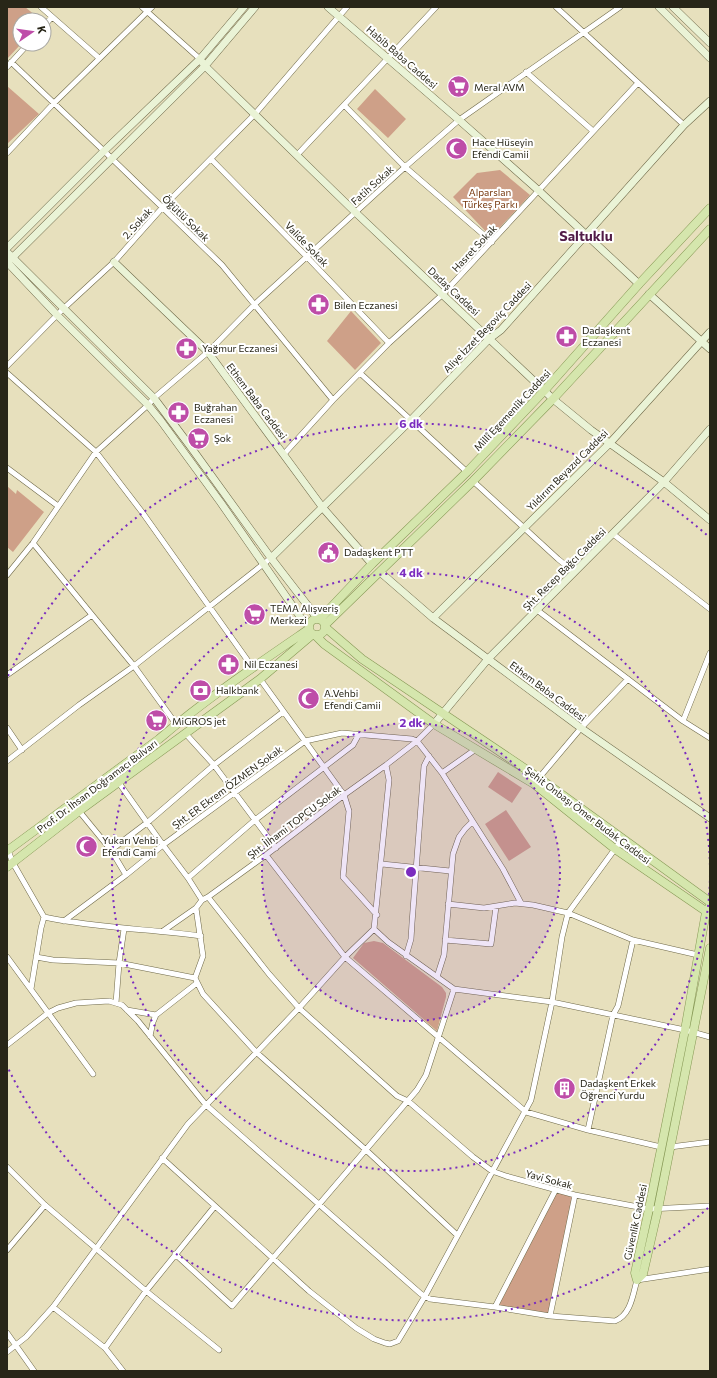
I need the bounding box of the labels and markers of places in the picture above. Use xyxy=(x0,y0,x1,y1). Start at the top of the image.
supermarket icon: Meral AVM xyxy=(445,74,471,100)
place label: Meral AVM xyxy=(474,81,525,93)
mosque icon: Hace Hüseyin Efendi Camii xyxy=(444,135,470,161)
place label: Hace Hüseyin Efendi Camii xyxy=(472,136,533,160)
pharmacy icon: Bilen Eczanesi xyxy=(305,292,331,318)
place label: Bilen Eczanesi xyxy=(334,299,398,311)
pharmacy icon: Dadaşkent Eczanesi xyxy=(553,323,579,349)
place label: Dadaşkent Eczanesi xyxy=(582,324,630,348)
pharmacy icon: Yağmur Eczanesi xyxy=(173,335,199,361)
place label: Yağmur Eczanesi xyxy=(202,342,278,354)
pharmacy icon: Buğrahan Eczanesi xyxy=(165,400,191,426)
place label: Buğrahan Eczanesi xyxy=(194,401,237,425)
supermarket icon: Şok xyxy=(185,425,211,451)
place label: Şok xyxy=(214,432,232,444)
public building icon: Dadaşkent PTT xyxy=(315,539,341,565)
place label: Dadaşkent PTT xyxy=(344,546,414,558)
supermarket icon: TEMA Alışveriş Merkezi xyxy=(241,601,267,627)
place label: TEMA Alışveriş Merkezi xyxy=(270,602,339,626)
pharmacy icon: Nil Eczanesi xyxy=(215,651,241,677)
place label: Nil Eczanesi xyxy=(244,658,298,670)
bank icon: Halkbank xyxy=(188,677,214,703)
place label: Halkbank xyxy=(216,684,260,696)
mosque icon: A.Vehbi Efendi Camii xyxy=(296,686,322,712)
place label: A.Vehbi Efendi Camii xyxy=(324,687,381,711)
supermarket icon: MiGROS jet xyxy=(143,708,169,734)
place label: MiGROS jet xyxy=(172,715,226,727)
mosque icon: Yukarı Vehbi Efendi Cami xyxy=(73,833,99,859)
place label: Yukarı Vehbi Efendi Cami xyxy=(102,834,158,858)
centre of rings xyxy=(404,865,418,879)
building icon: Dadaşkent Erkek Öğrenci Yurdu xyxy=(551,1076,577,1102)
place label: Dadaşkent Erkek Öğrenci Yurdu xyxy=(580,1077,657,1101)

